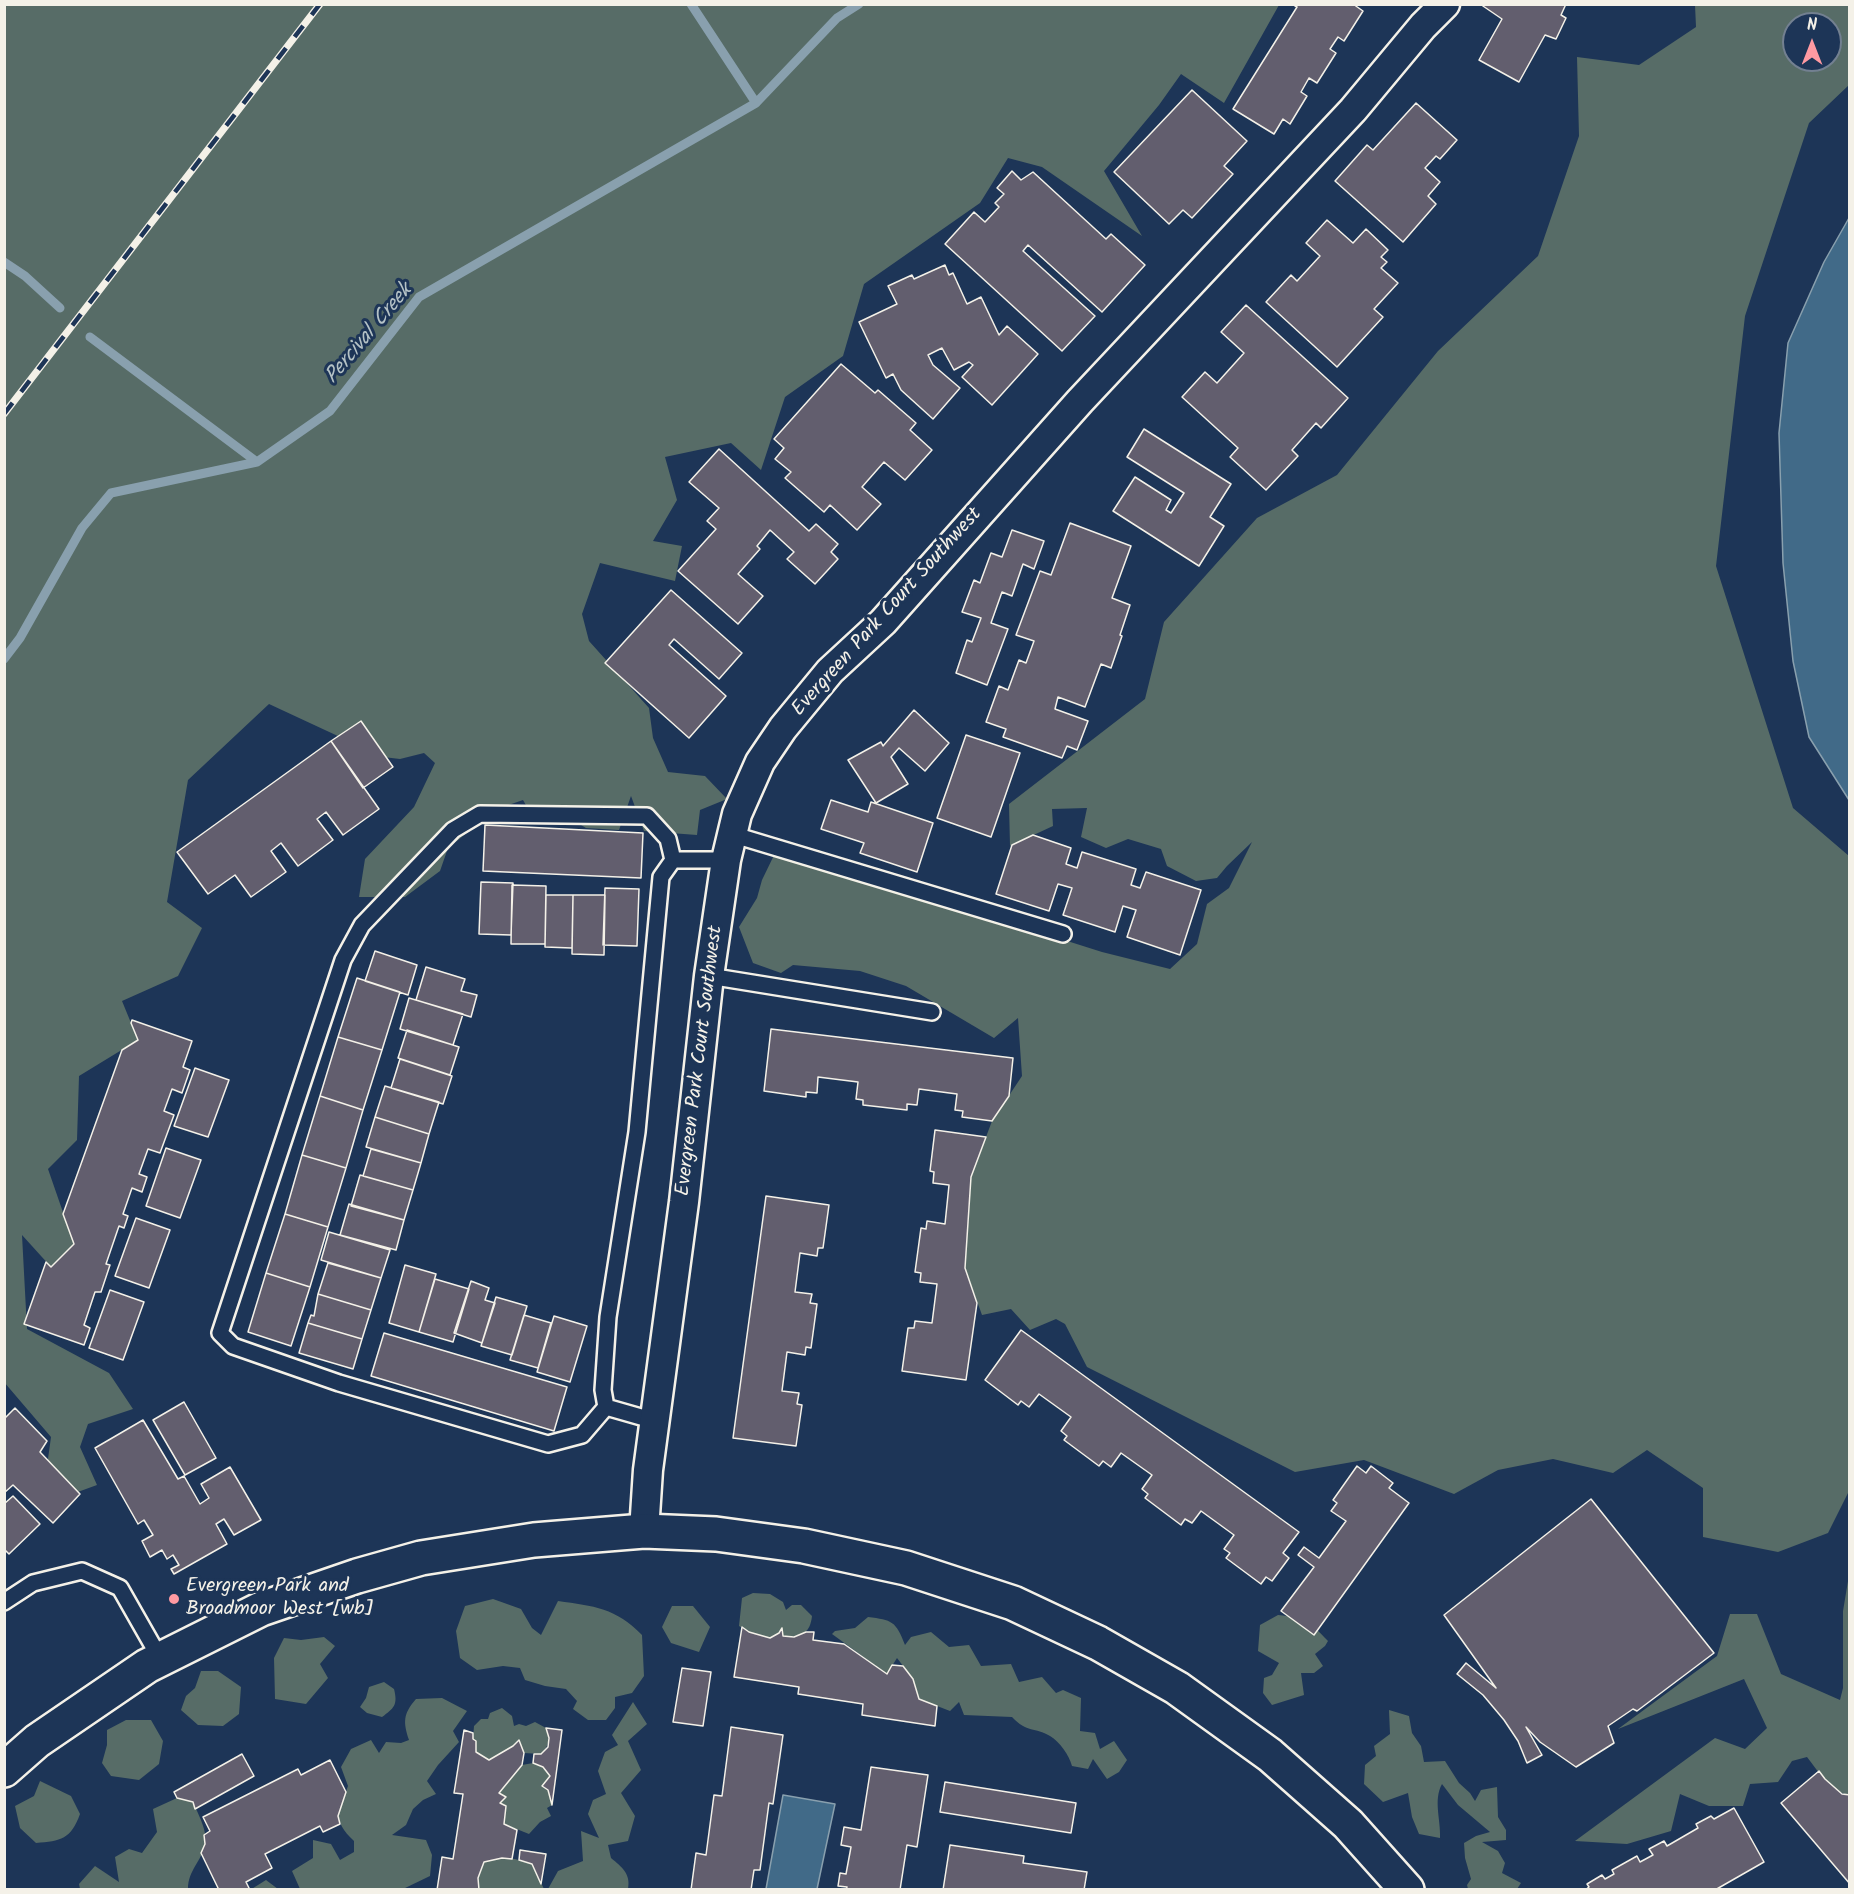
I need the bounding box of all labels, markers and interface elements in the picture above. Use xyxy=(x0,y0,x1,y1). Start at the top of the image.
north arrow xyxy=(1782,12,1842,72)
text: N xyxy=(1807,13,1817,38)
water label: Percival Creek xyxy=(321,280,419,390)
street label: Evergreen Park Court Southwest xyxy=(788,504,988,722)
street label: Evergreen Park Court Southwest xyxy=(672,924,730,1198)
place label: Evergreen Park and Broadmoor West [wb] xyxy=(186,1576,373,1623)
marker: Evergreen Park and Broadmoor West [wb] xyxy=(167,1592,181,1606)

